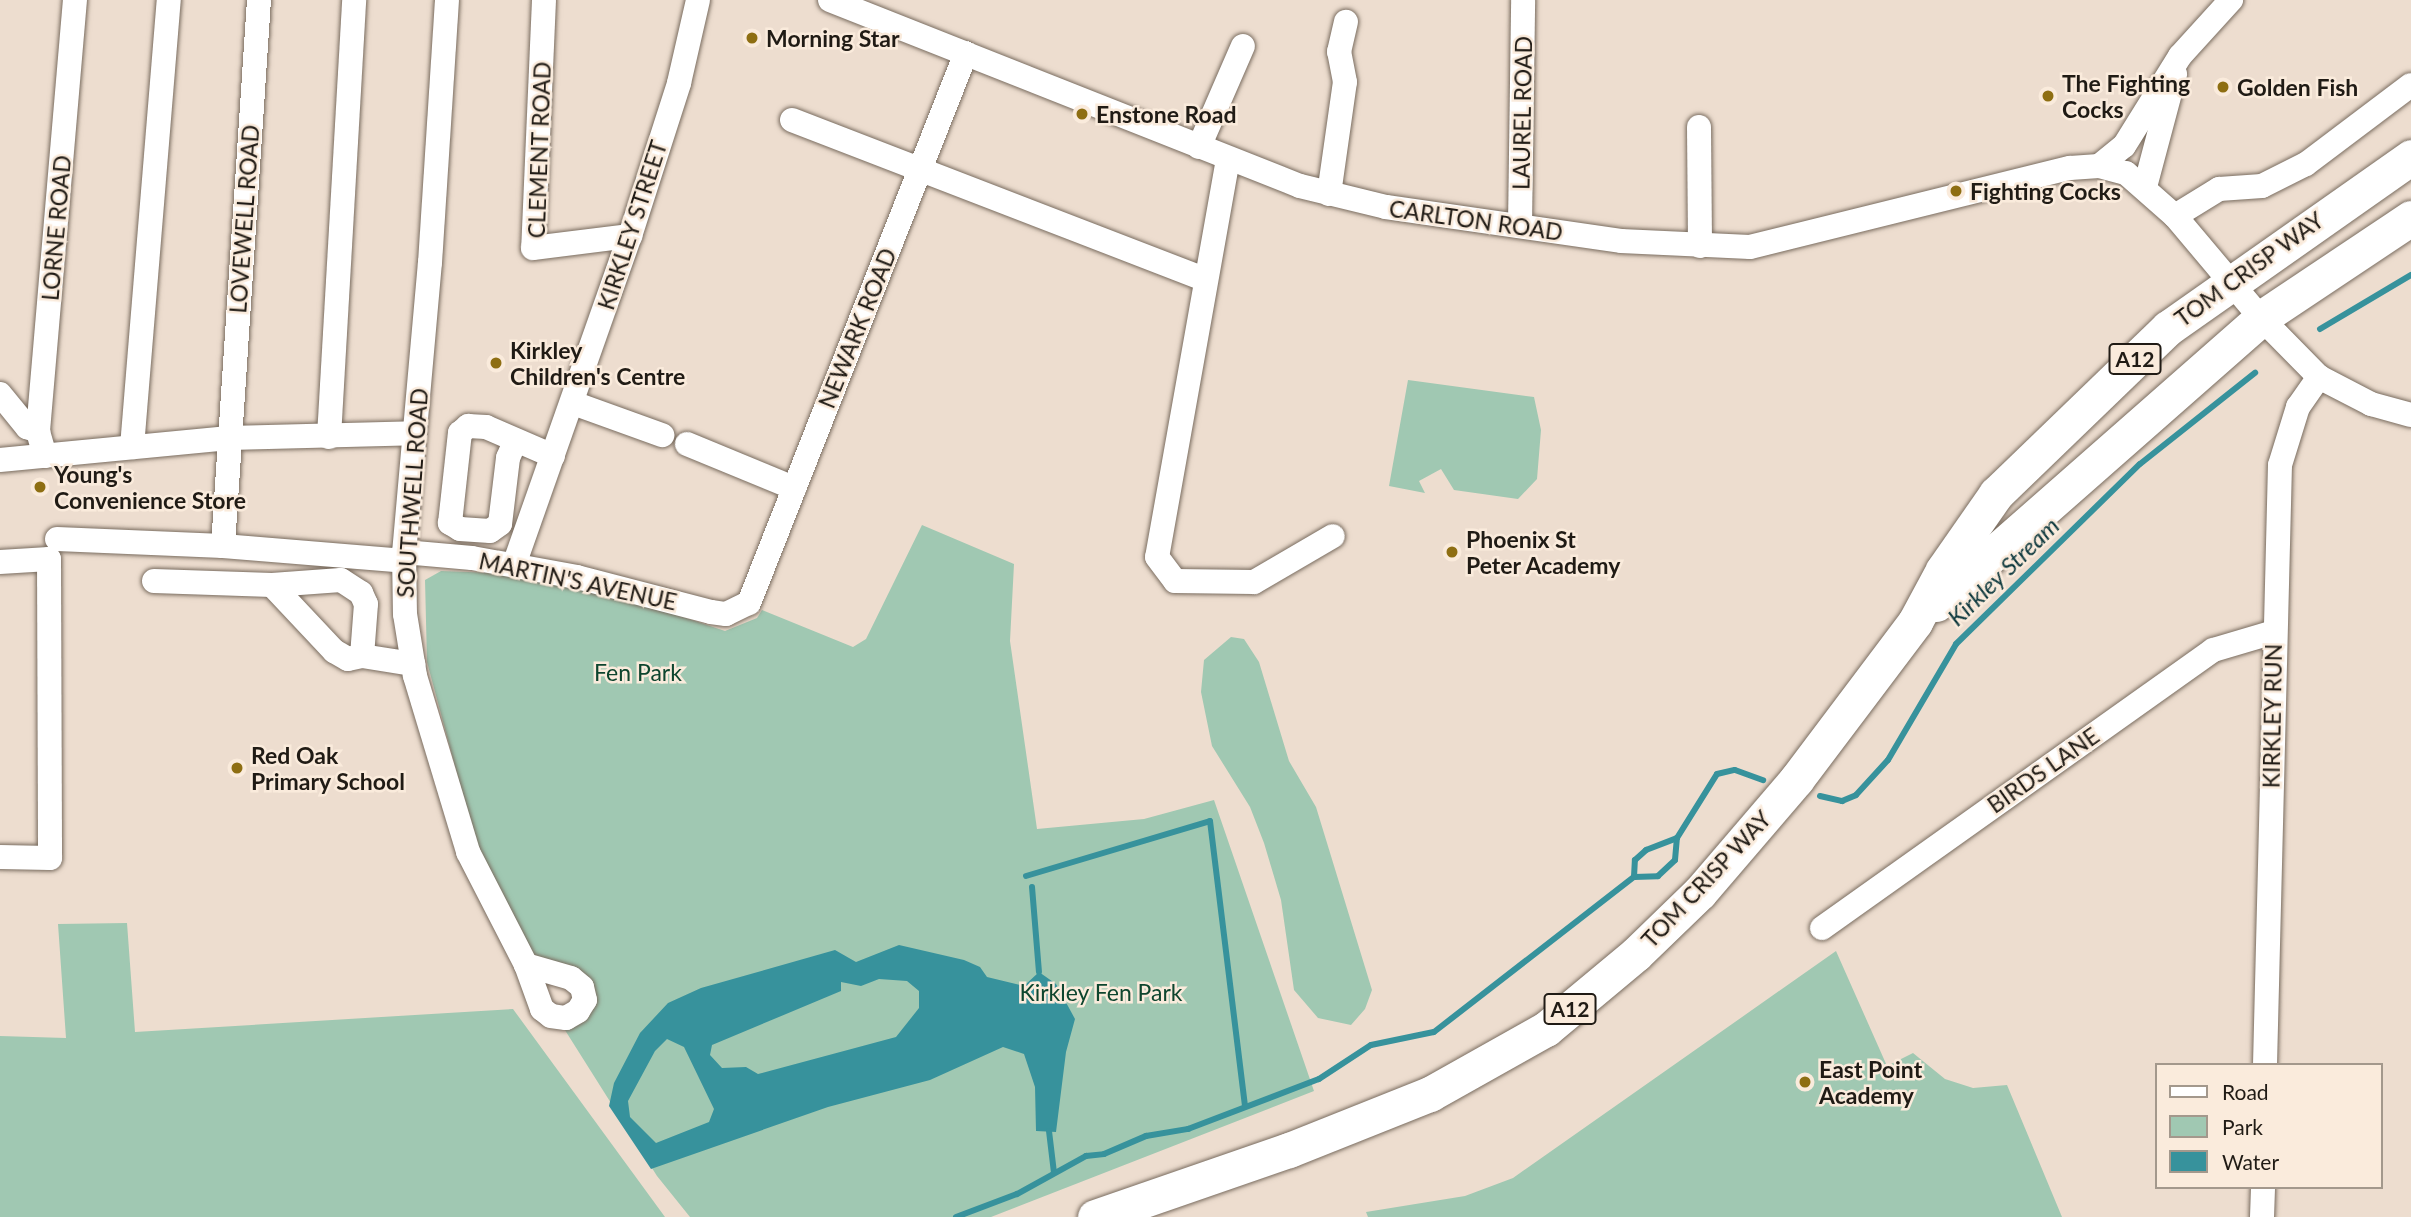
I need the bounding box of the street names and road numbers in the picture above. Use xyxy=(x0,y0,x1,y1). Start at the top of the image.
street label: LAUREL ROAD xyxy=(1507,35,1537,191)
street label: CLEMENT ROAD xyxy=(522,61,556,239)
street label: LOVEWELL ROAD xyxy=(224,123,264,315)
street label: KIRKLEY STREET xyxy=(591,136,673,314)
street label: LORNE ROAD xyxy=(36,154,76,302)
street label: CARLTON ROAD xyxy=(1387,194,1565,246)
street label: TOM CRISP WAY xyxy=(2169,206,2329,332)
street label: NEWARK ROAD xyxy=(812,244,902,412)
road number: A12 xyxy=(2107,342,2163,376)
street label: SOUTHWELL ROAD xyxy=(391,387,433,599)
street label: MARTIN'S AVENUE xyxy=(476,546,680,616)
street label: KIRKLEY RUN xyxy=(2257,643,2287,789)
street label: BIRDS LANE xyxy=(1982,721,2104,819)
street label: TOM CRISP WAY xyxy=(1635,804,1777,954)
road number: A12 xyxy=(1542,992,1598,1026)

